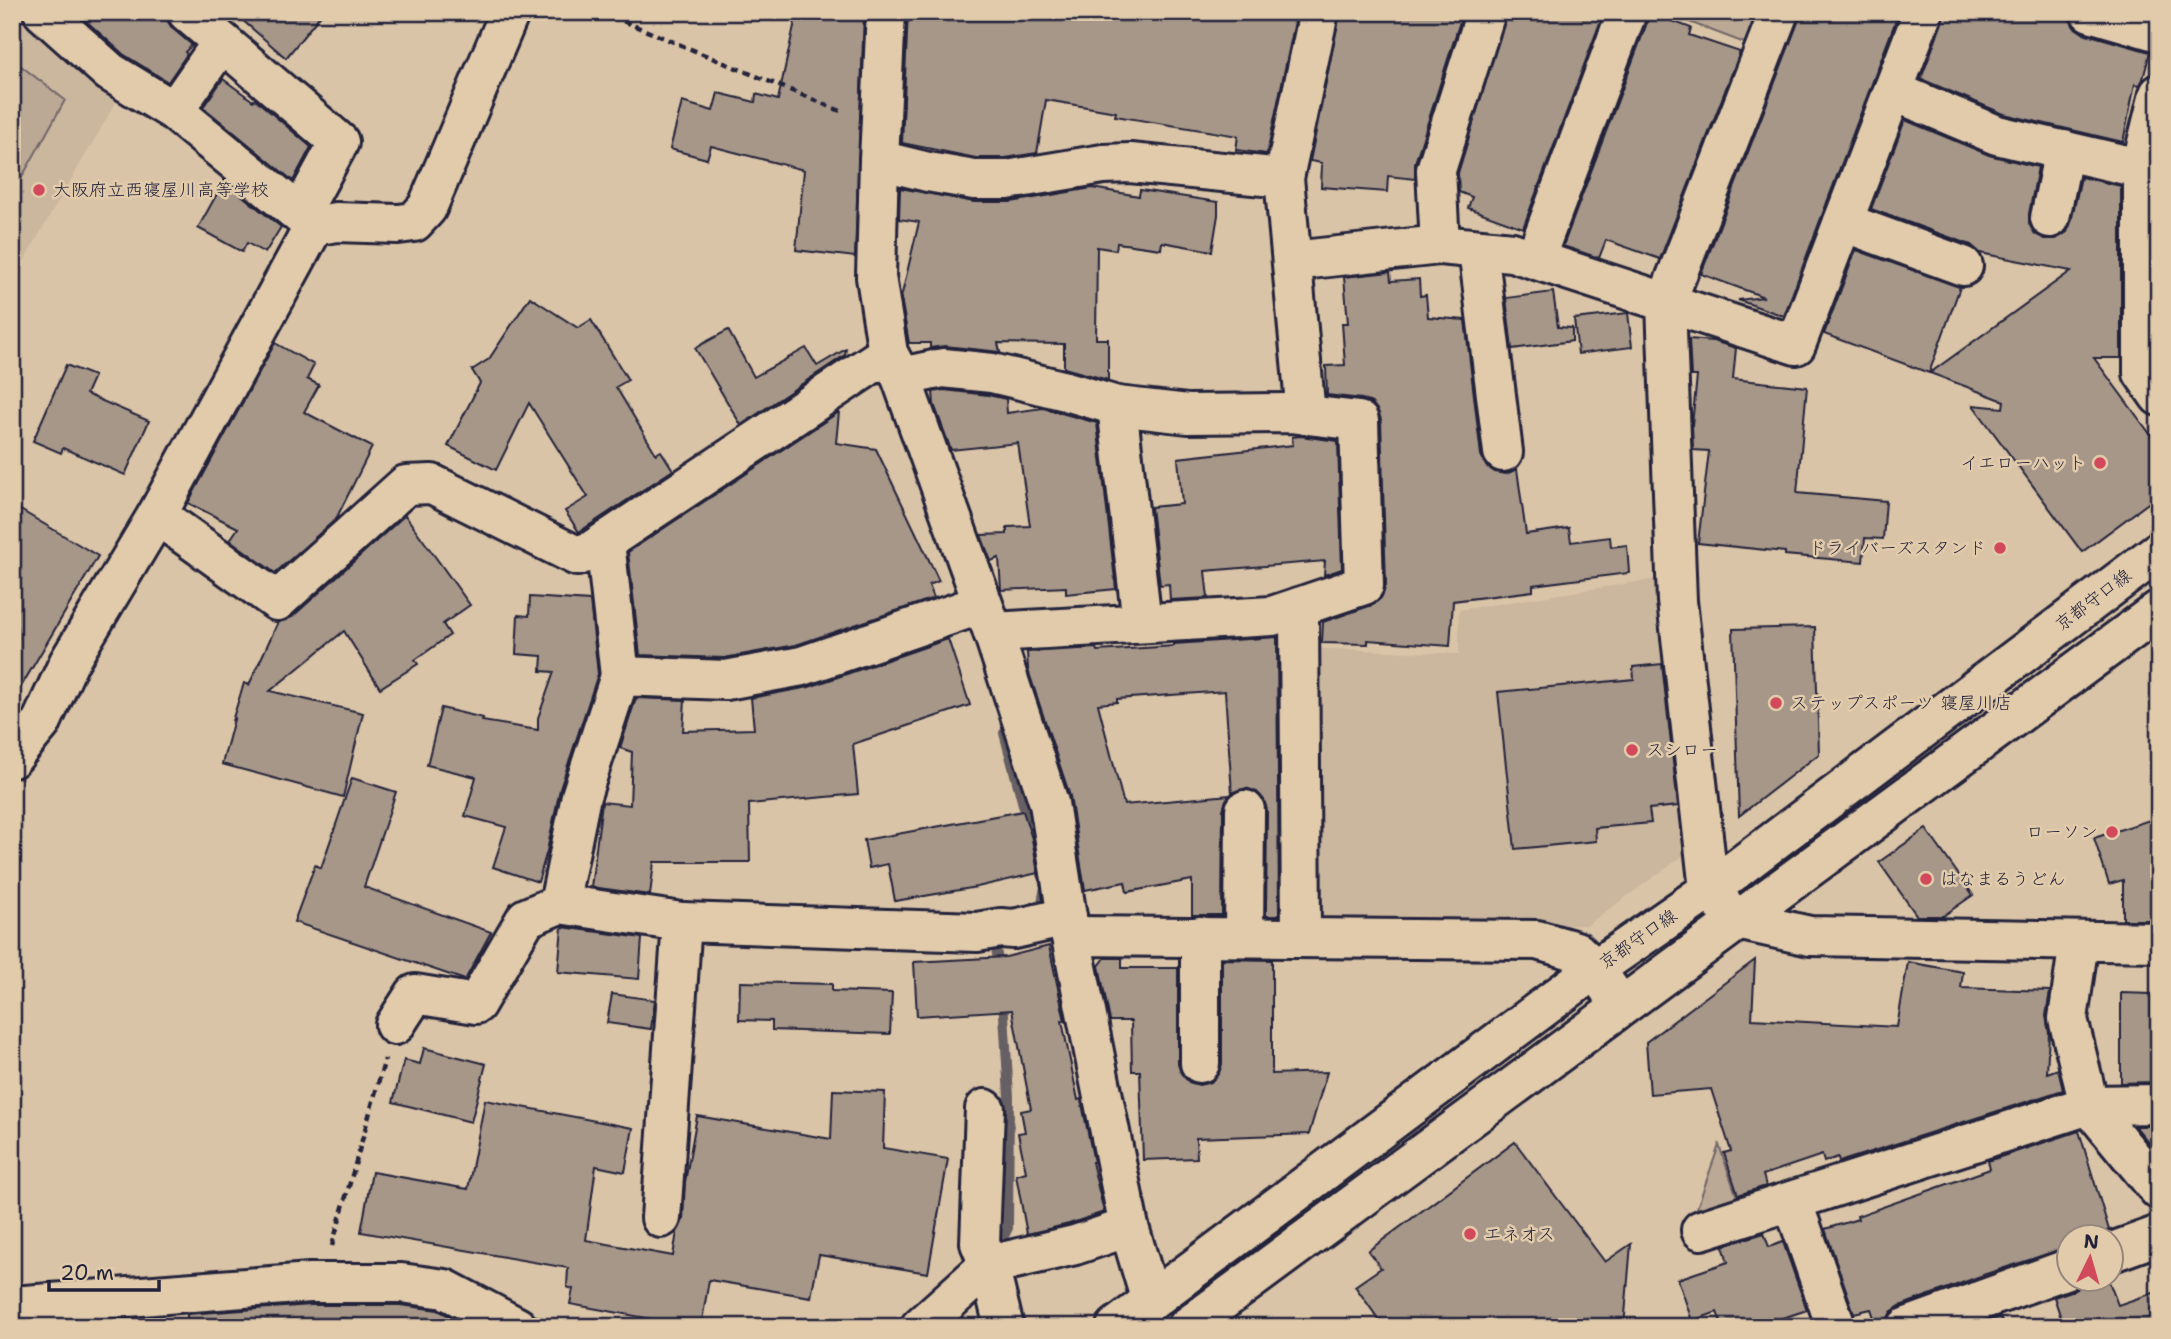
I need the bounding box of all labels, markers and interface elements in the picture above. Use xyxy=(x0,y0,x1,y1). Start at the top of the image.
place label: 大阪府立西寝屋川高等学校 xyxy=(53,178,269,202)
marker: 大阪府立西寝屋川高等学校 xyxy=(31,182,47,198)
place label: イエローハット xyxy=(1960,451,2086,475)
marker: イエローハット xyxy=(2092,455,2108,471)
place label: ドライバーズスタンド xyxy=(1808,536,1986,560)
marker: ドライバーズスタンド xyxy=(1992,540,2008,556)
street label: 京都守口線 xyxy=(2050,563,2136,637)
place label: ステップスポーツ 寝屋川店 xyxy=(1790,691,2012,715)
marker: ステップスポーツ 寝屋川店 xyxy=(1768,695,1784,711)
place label: スシロー xyxy=(1646,738,1718,762)
marker: スシロー xyxy=(1624,742,1640,758)
place label: ローソン xyxy=(2026,820,2098,844)
marker: ローソン xyxy=(2104,824,2120,840)
place label: はなまるうどん xyxy=(1940,867,2066,891)
marker: はなまるうどん xyxy=(1918,871,1934,887)
street label: 京都守口線 xyxy=(1594,903,1682,975)
place label: エネオス xyxy=(1484,1222,1555,1246)
north arrow xyxy=(2056,1224,2126,1294)
marker: エネオス xyxy=(1462,1226,1478,1242)
text: N xyxy=(2083,1228,2100,1255)
scale bar xyxy=(49,1248,159,1292)
text: 20 m xyxy=(60,1259,114,1287)

